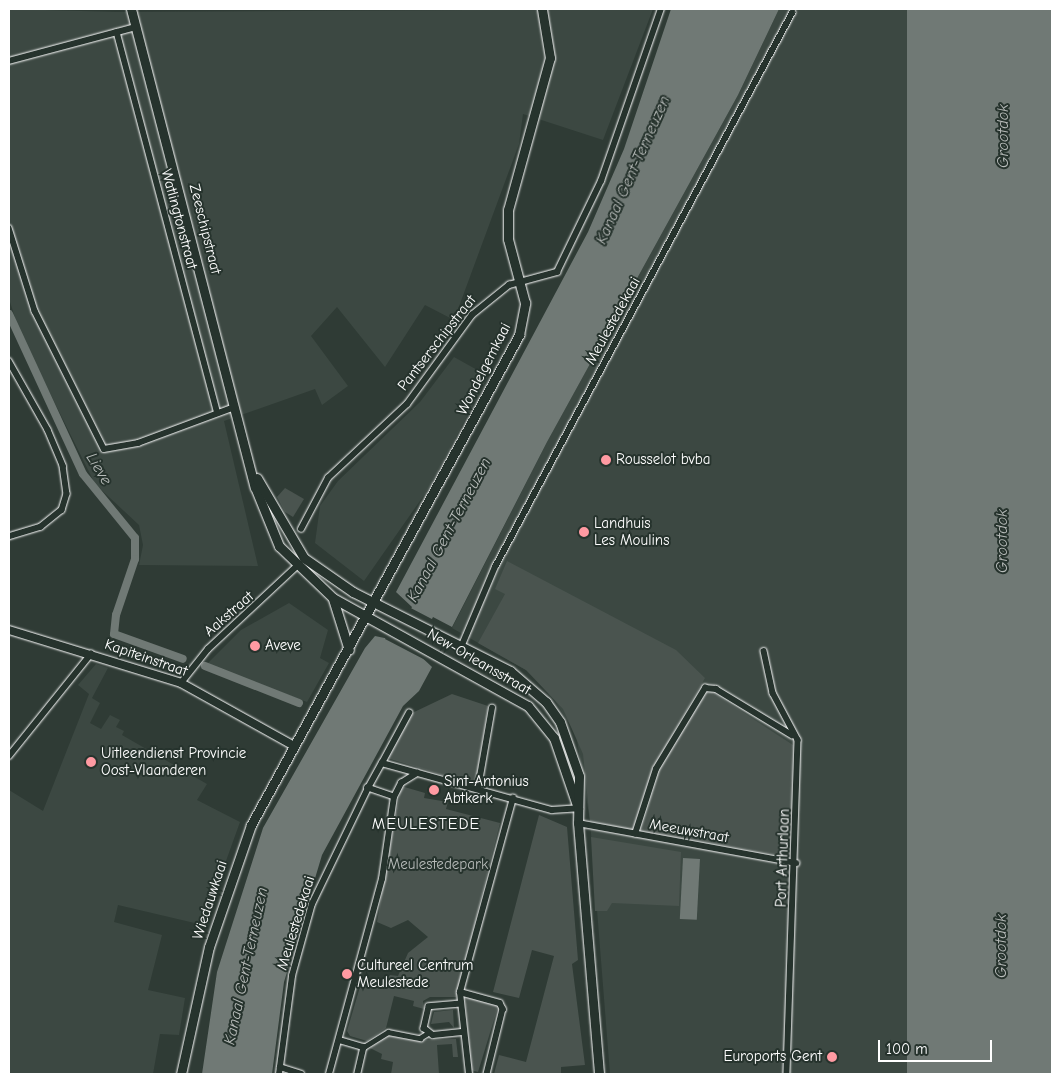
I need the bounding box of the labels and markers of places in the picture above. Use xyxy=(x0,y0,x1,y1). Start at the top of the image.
place label: Rousselot bvba xyxy=(616,451,711,469)
marker: Rousselot bvba xyxy=(600,454,612,466)
place label: Landhuis Les Moulins xyxy=(594,514,669,549)
marker: Landhuis Les Moulins xyxy=(578,526,590,538)
place label: Aveve xyxy=(265,637,301,655)
marker: Aveve xyxy=(249,640,261,652)
place label: Uitleendienst Provincie Oost-Vlaanderen xyxy=(101,744,246,779)
marker: Uitleendienst Provincie Oost-Vlaanderen xyxy=(85,756,97,768)
place label: Sint-Antonius Abtkerk xyxy=(444,772,529,807)
marker: Sint-Antonius Abtkerk xyxy=(428,784,440,796)
place label: Cultureel Centrum Meulestede xyxy=(357,956,473,991)
marker: Cultureel Centrum Meulestede xyxy=(341,968,353,980)
place label: Euroports Gent xyxy=(723,1048,822,1066)
marker: Euroports Gent xyxy=(826,1051,838,1063)

